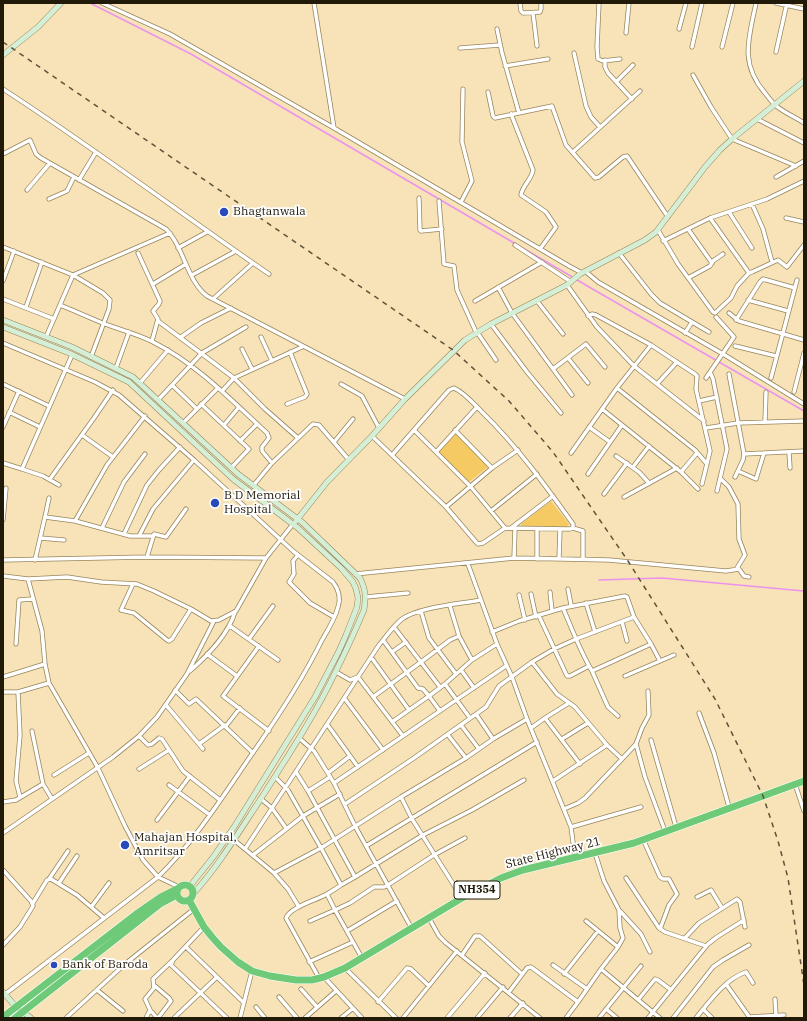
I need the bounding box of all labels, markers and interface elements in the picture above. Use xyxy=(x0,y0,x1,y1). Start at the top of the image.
place label: Bhagtanwala xyxy=(233,205,306,219)
marker: Bhagtanwala xyxy=(218,206,230,218)
place label: B D Memorial Hospital xyxy=(224,489,300,517)
marker: B D Memorial Hospital xyxy=(209,497,221,509)
place label: Mahajan Hospital, Amritsar xyxy=(134,831,237,859)
street label: State Highway 21 xyxy=(504,834,602,872)
marker: Mahajan Hospital, Amritsar xyxy=(119,839,131,851)
road number: NH354 xyxy=(454,881,500,899)
place label: Bank of Baroda xyxy=(62,958,148,972)
marker: Bank of Baroda xyxy=(49,960,59,970)

